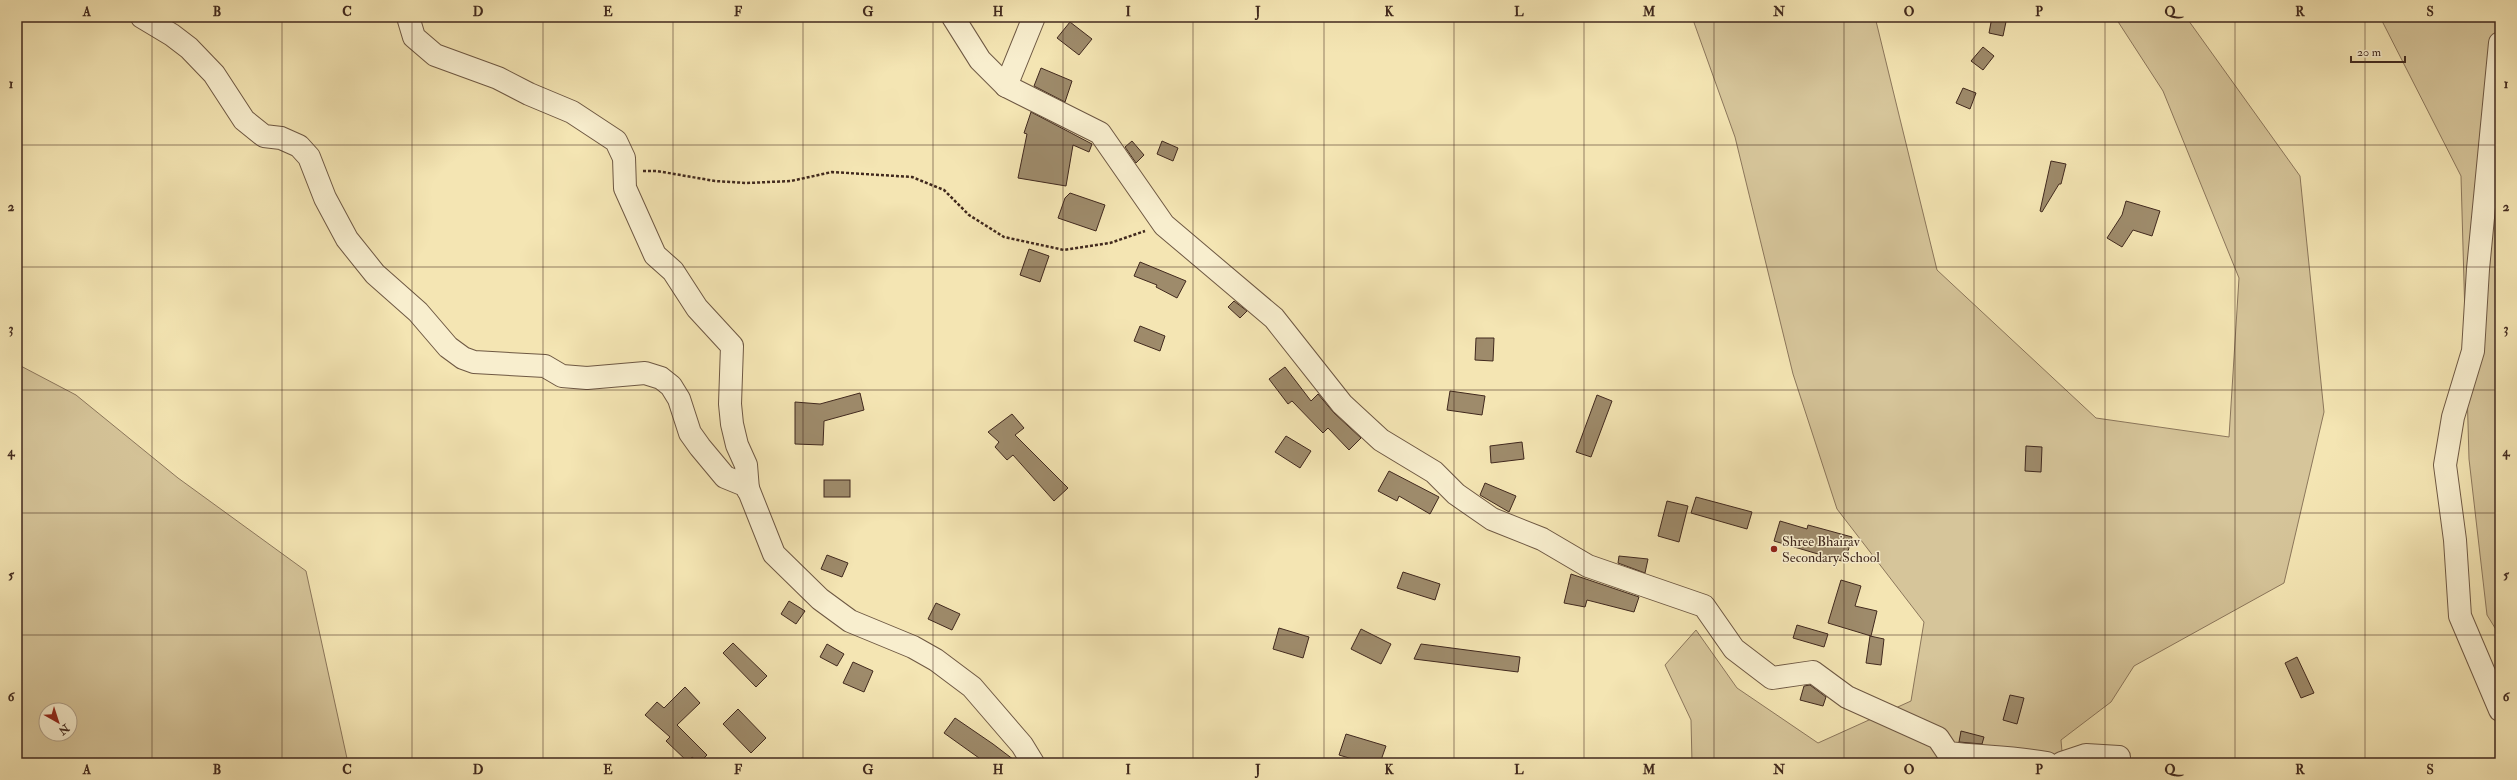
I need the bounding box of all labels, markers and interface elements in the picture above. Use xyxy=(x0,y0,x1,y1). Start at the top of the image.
text: A xyxy=(82,4,92,20)
text: B xyxy=(213,4,221,20)
text: C xyxy=(342,4,352,20)
text: D xyxy=(473,4,484,20)
text: E xyxy=(603,4,613,20)
text: F xyxy=(734,4,743,20)
text: G xyxy=(863,4,874,20)
text: H xyxy=(993,4,1004,20)
text: I xyxy=(1125,4,1131,20)
text: J xyxy=(1254,4,1261,21)
text: K xyxy=(1384,4,1394,20)
text: L xyxy=(1514,4,1524,20)
text: M xyxy=(1642,4,1656,20)
text: N xyxy=(1772,4,1785,20)
text: O xyxy=(1904,4,1915,20)
text: P xyxy=(2035,4,2043,20)
text: Q xyxy=(2165,4,2185,20)
text: R xyxy=(2295,4,2305,20)
text: S xyxy=(2426,4,2434,20)
scale bar xyxy=(2351,38,2405,64)
text: 20 m xyxy=(2357,45,2382,60)
text: 1 xyxy=(9,76,14,92)
text: 1 xyxy=(2504,76,2509,92)
text: 2 xyxy=(8,199,15,215)
text: 2 xyxy=(2503,199,2510,215)
text: 3 xyxy=(9,321,14,337)
text: 3 xyxy=(2504,321,2509,337)
text: 4 xyxy=(6,444,15,460)
text: 4 xyxy=(2501,444,2510,460)
place label: Shree Bhairav Secondary School xyxy=(1782,533,1880,567)
marker: Shree Bhairav Secondary School xyxy=(1769,544,1779,554)
text: 5 xyxy=(8,567,14,583)
text: 5 xyxy=(2503,567,2509,583)
text: 6 xyxy=(8,689,16,705)
text: 6 xyxy=(2503,689,2511,705)
north arrow xyxy=(38,702,78,742)
text: N xyxy=(55,721,73,738)
text: A xyxy=(82,762,92,778)
text: B xyxy=(213,762,221,778)
text: C xyxy=(342,762,352,778)
text: D xyxy=(473,762,484,778)
text: E xyxy=(603,762,613,778)
text: F xyxy=(734,762,743,778)
text: G xyxy=(863,762,874,778)
text: H xyxy=(993,762,1004,778)
text: I xyxy=(1125,762,1131,778)
text: J xyxy=(1254,762,1261,779)
text: K xyxy=(1384,762,1394,778)
text: L xyxy=(1514,762,1524,778)
text: M xyxy=(1642,762,1656,778)
text: N xyxy=(1772,762,1785,778)
text: O xyxy=(1904,762,1915,778)
text: P xyxy=(2035,762,2043,778)
text: Q xyxy=(2165,762,2185,778)
text: R xyxy=(2295,762,2305,778)
text: S xyxy=(2426,762,2434,778)

